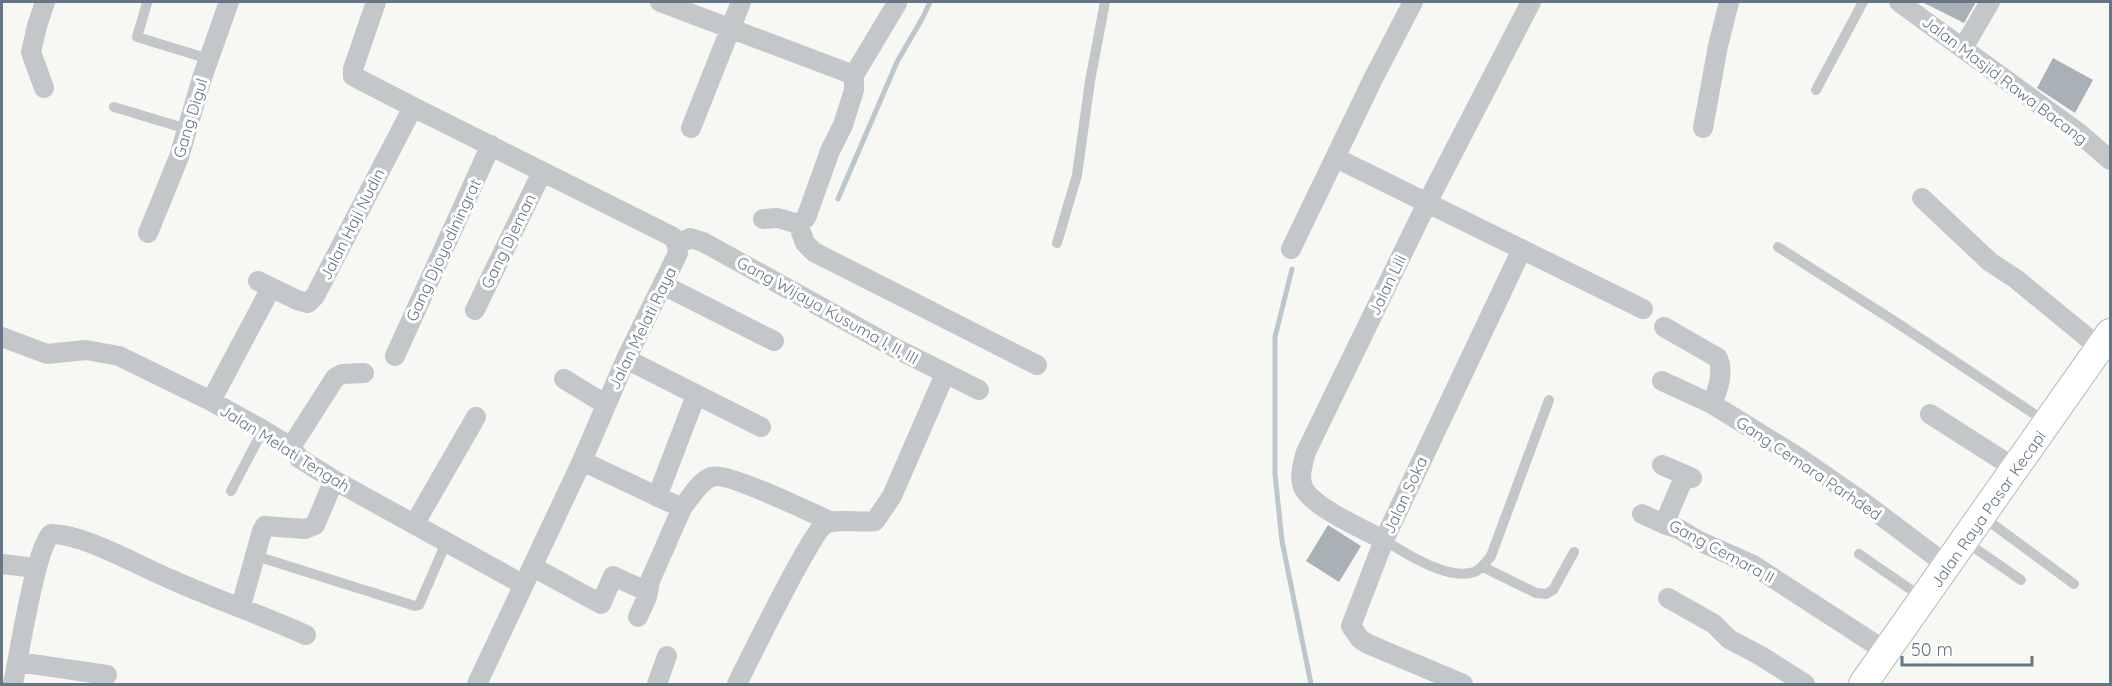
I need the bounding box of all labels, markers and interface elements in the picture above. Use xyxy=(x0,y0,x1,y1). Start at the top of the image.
street label: Jalan Masjid Rawa Bacang xyxy=(1918,11,2092,149)
street label: Gang Digul xyxy=(168,76,212,160)
street label: Jalan Haji Nudin xyxy=(315,165,389,283)
street label: Gang Djoyodiningrat xyxy=(401,176,485,324)
street label: Gang Djeman xyxy=(476,190,540,292)
street label: Jalan Lili xyxy=(1364,251,1410,319)
street label: Gang Wijaya Kusuma I, II, III xyxy=(734,252,922,368)
street label: Jalan Melati Raya xyxy=(604,263,680,393)
street label: Jalan Melati Tengah xyxy=(216,400,354,496)
street label: Gang Cemara Parhded xyxy=(1732,412,1886,524)
street label: Jalan Raya Pasar Kecapi xyxy=(1926,427,2050,591)
street label: Jalan Soka xyxy=(1378,453,1432,537)
street label: Gang Cemara II xyxy=(1666,515,1778,587)
scale bar xyxy=(1902,629,2032,667)
text: 50 m xyxy=(1911,638,1953,661)

